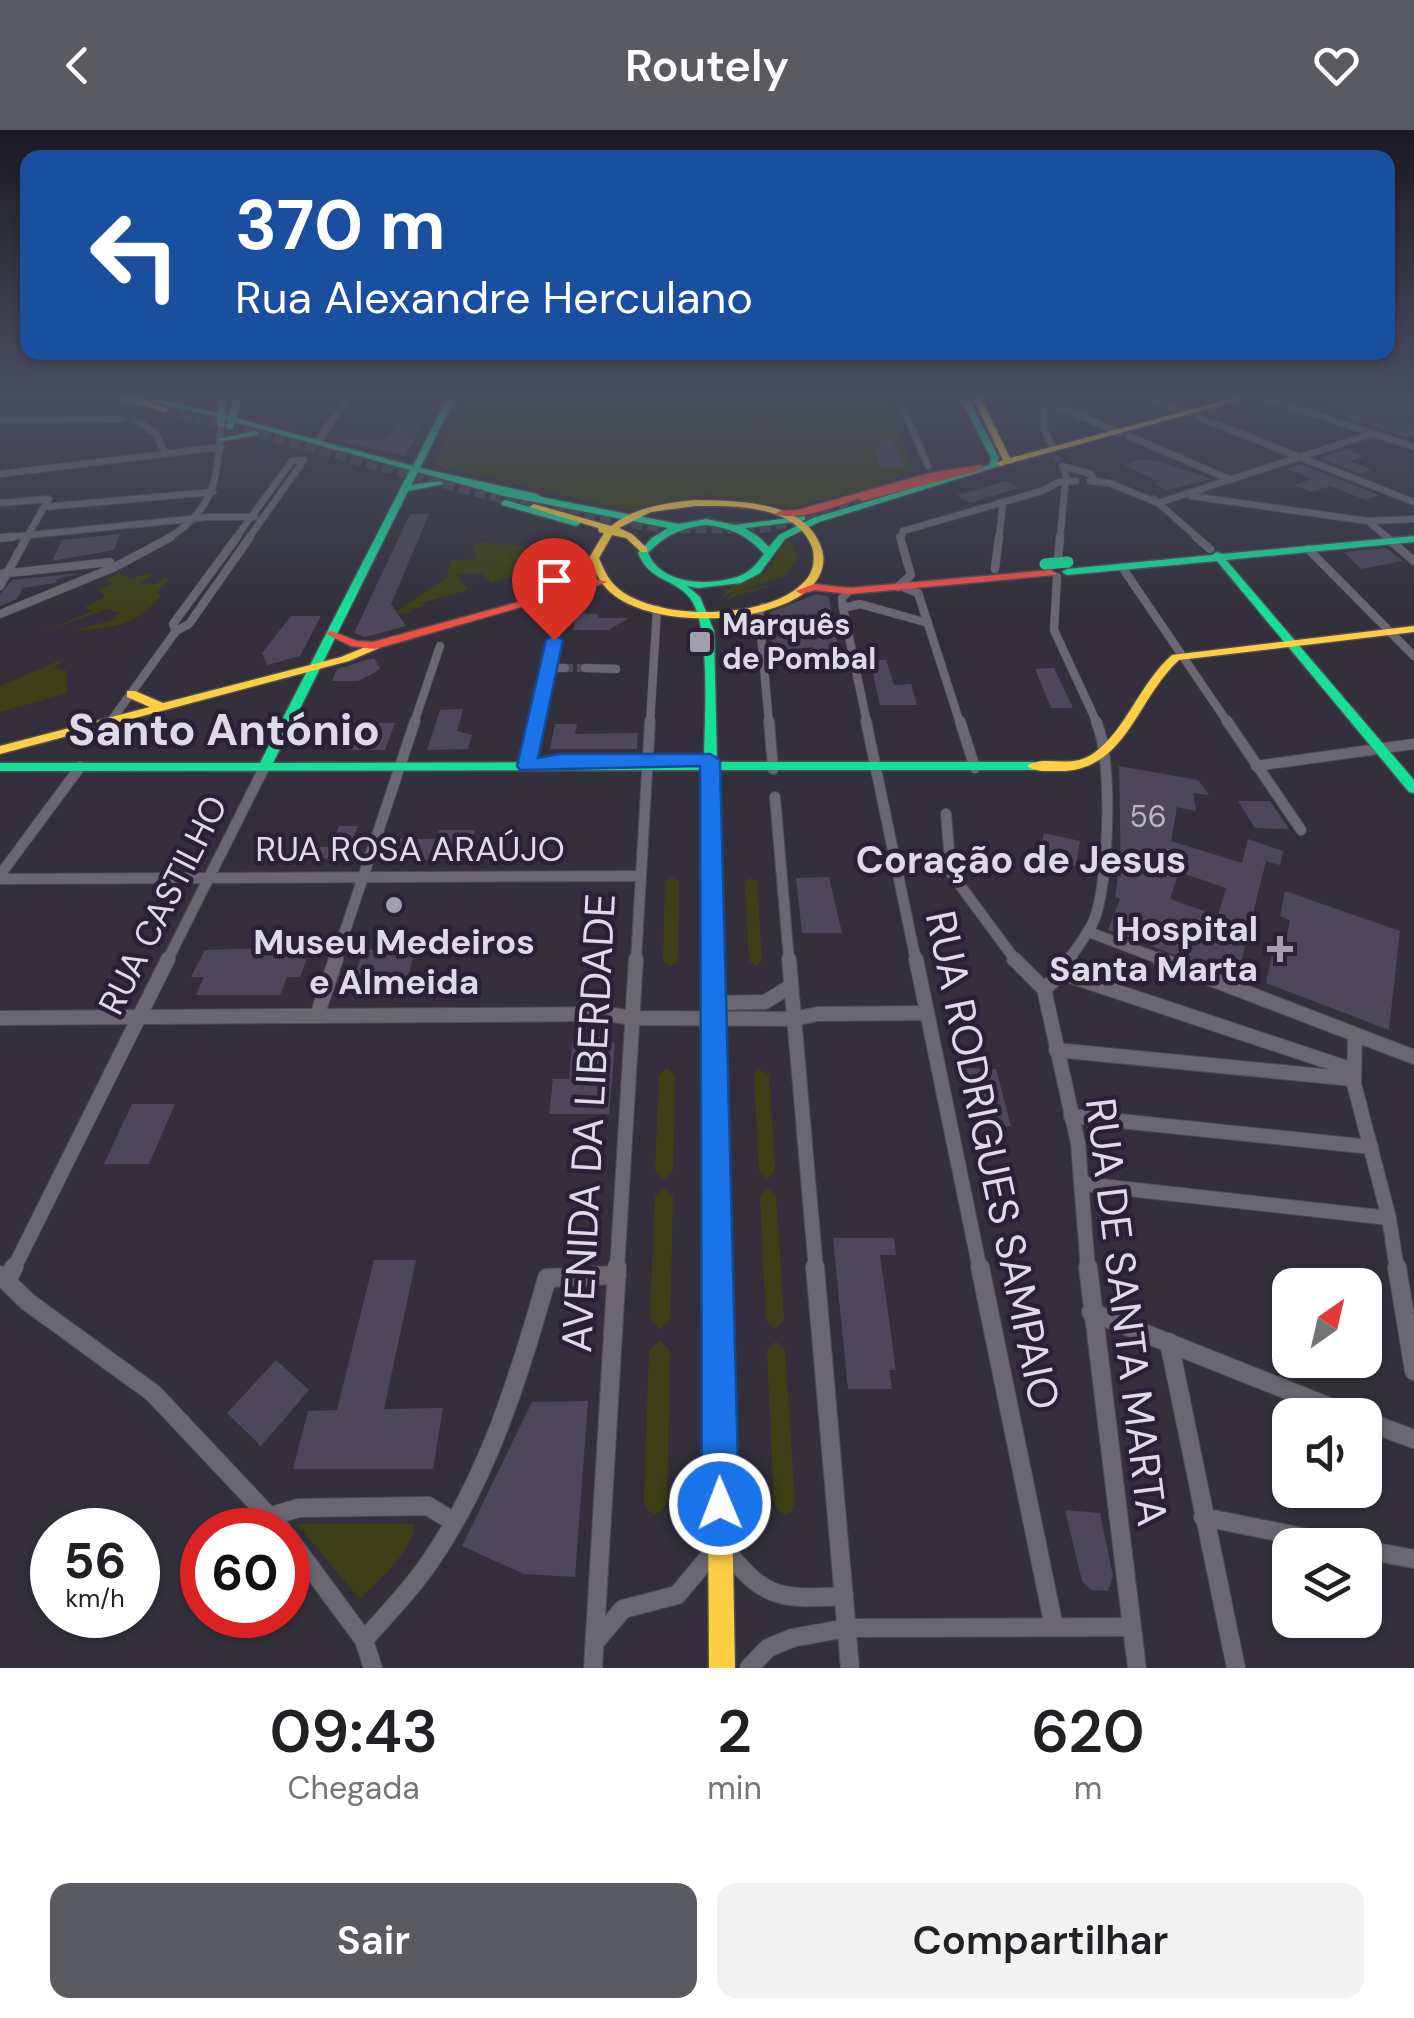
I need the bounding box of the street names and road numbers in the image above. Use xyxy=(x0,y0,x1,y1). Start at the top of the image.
street label: RUA CASTILHO xyxy=(88,788,238,1022)
street label: RUA ROSA ARAÚJO xyxy=(255,826,565,872)
street label: AVENIDA DA LIBERDADE xyxy=(549,892,628,1354)
street label: RUA RODRIGUES SAMPAIO xyxy=(913,906,1072,1414)
street label: RUA DE SANTA MARTA xyxy=(1073,1095,1180,1529)

